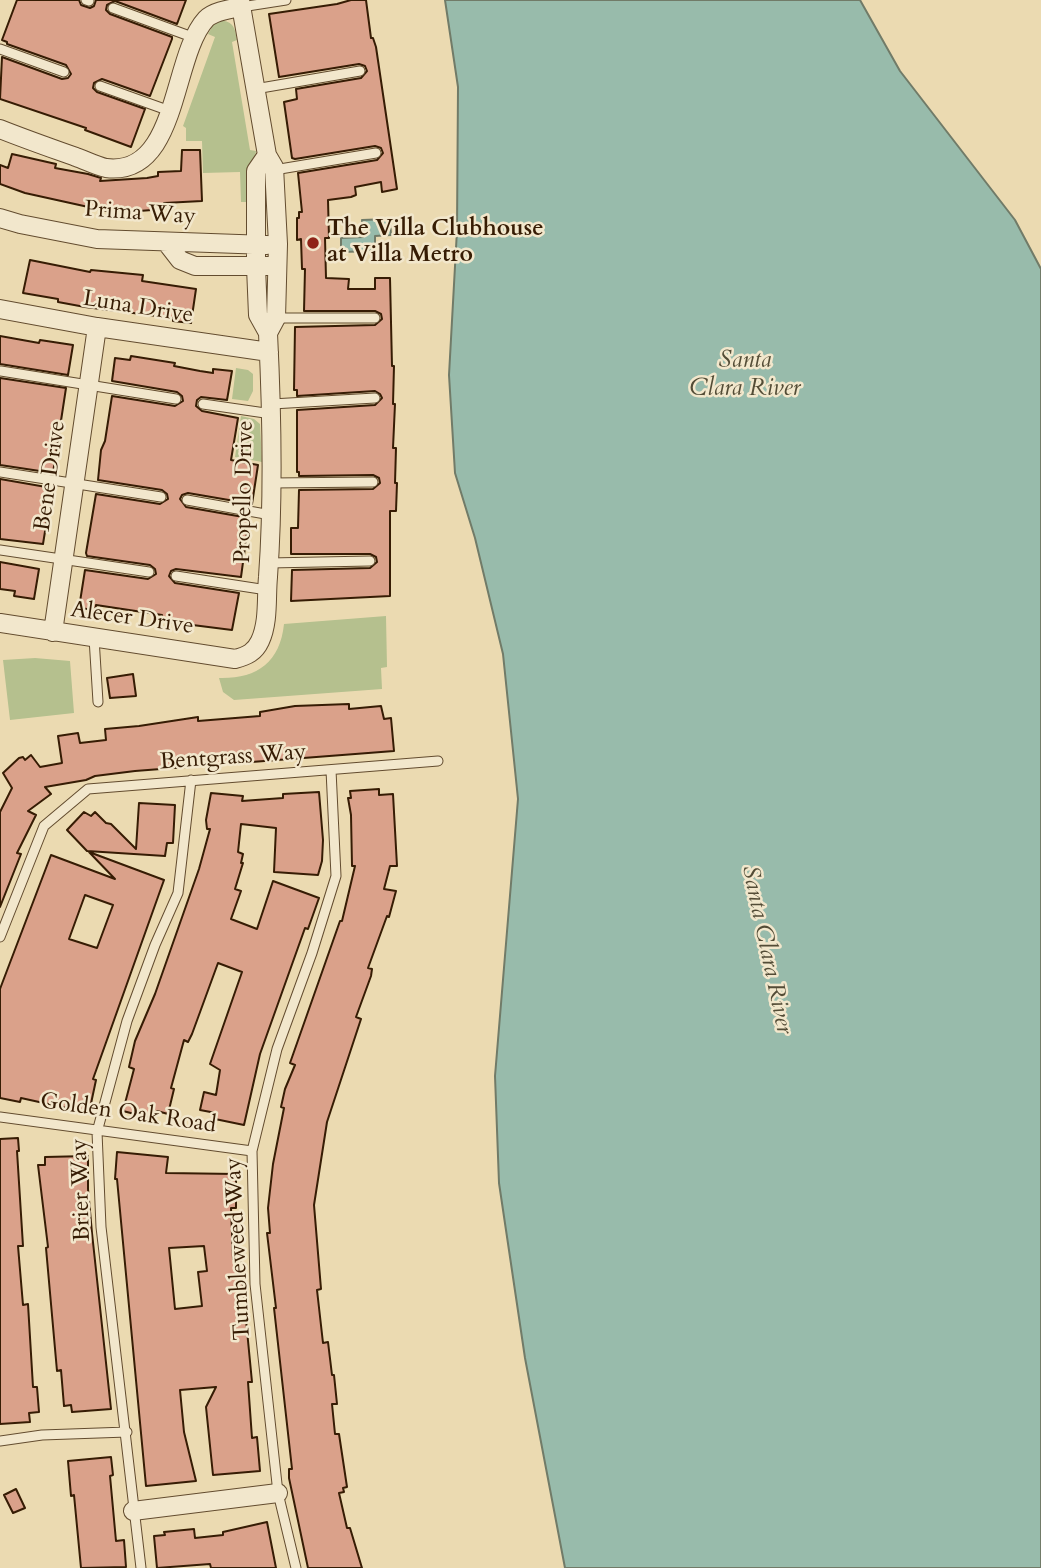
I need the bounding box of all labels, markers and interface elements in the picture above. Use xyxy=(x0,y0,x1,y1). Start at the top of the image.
street label: Prima Way xyxy=(83,196,197,232)
place label: The Villa Clubhouse at Villa Metro xyxy=(327,216,544,270)
marker: The Villa Clubhouse at Villa Metro xyxy=(305,235,321,251)
street label: Luna Drive xyxy=(81,286,195,330)
water label: Santa Clara River xyxy=(689,347,801,403)
street label: Bene Drive xyxy=(30,419,72,533)
street label: Propello Drive xyxy=(230,420,260,564)
street label: Alecer Drive xyxy=(69,597,195,641)
street label: Bentgrass Way xyxy=(159,739,307,777)
water label: Santa Clara River xyxy=(734,863,798,1037)
street label: Golden Oak Road xyxy=(38,1088,218,1140)
street label: Brier Way xyxy=(66,1138,98,1242)
street label: Tumbleweed Way xyxy=(220,1157,258,1341)

